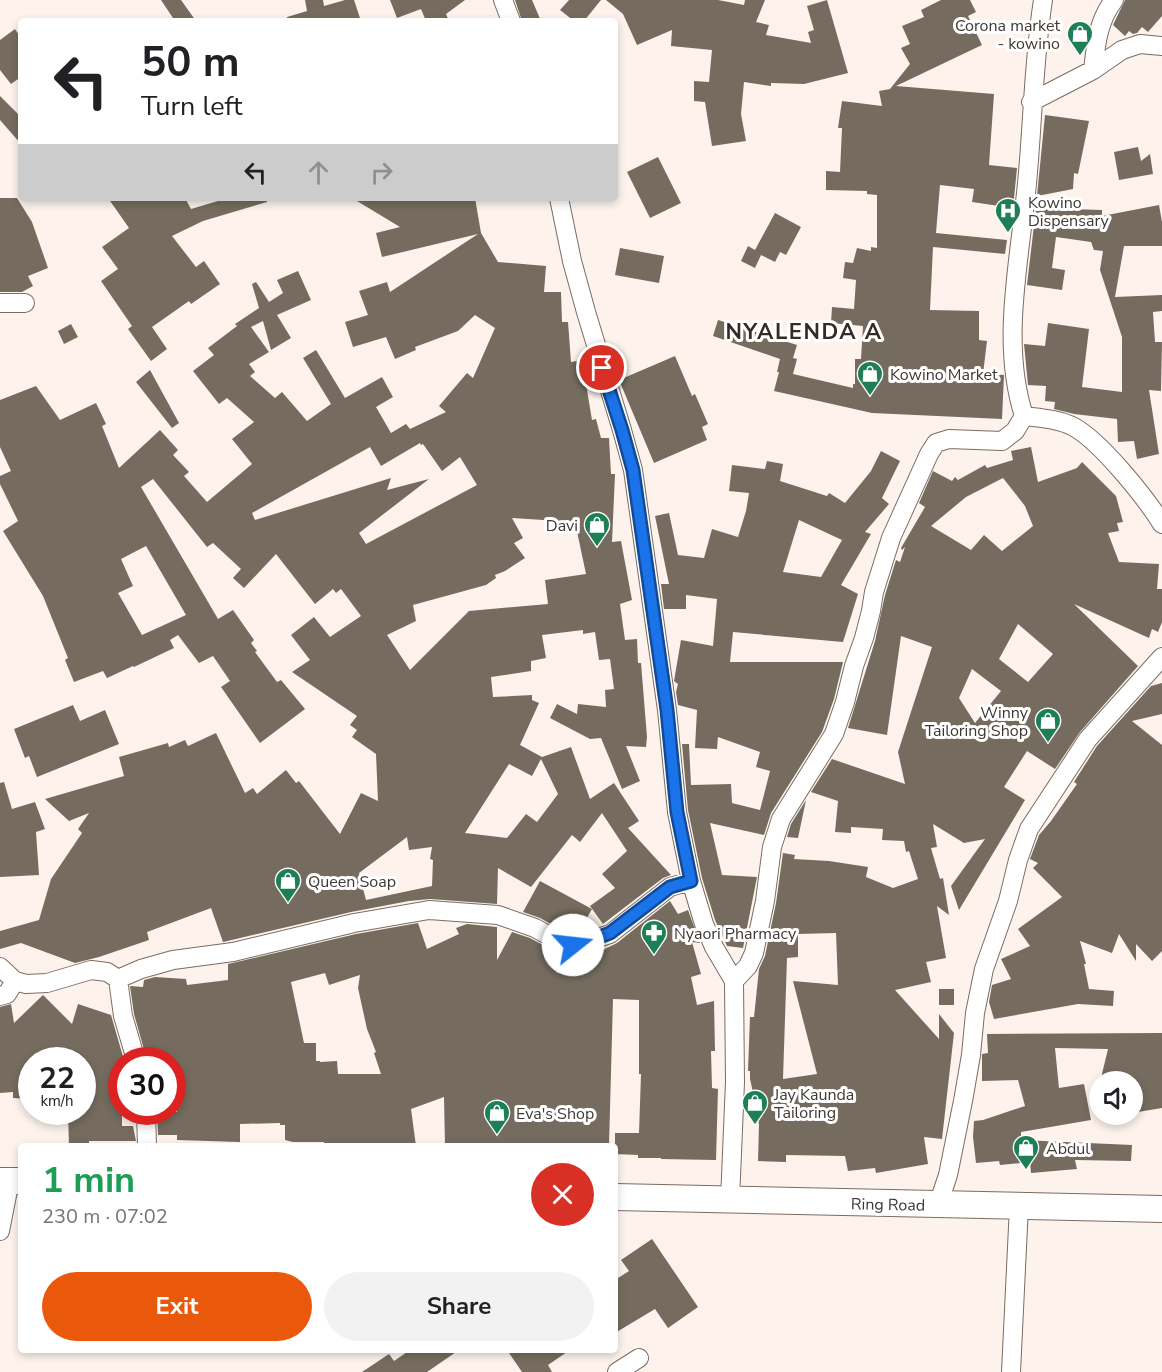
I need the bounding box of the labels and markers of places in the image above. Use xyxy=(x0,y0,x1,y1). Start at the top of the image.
place label: Corona market - kowino xyxy=(955,15,1060,55)
shop icon: Corona market - kowino xyxy=(1065,19,1095,57)
place label: Kowino Dispensary xyxy=(1028,192,1110,232)
hospital icon: Kowino Dispensary xyxy=(993,196,1023,234)
pin xyxy=(576,342,627,393)
shop icon: Kowino Market xyxy=(855,359,885,397)
place label: Kowino Market xyxy=(890,364,998,386)
shop icon: Davi xyxy=(582,510,612,548)
place label: Davi xyxy=(546,515,578,537)
place label: Winny Tailoring Shop xyxy=(925,702,1029,742)
shop icon: Winny Tailoring Shop xyxy=(1033,706,1063,744)
shop icon: Queen Soap xyxy=(273,866,303,904)
place label: Queen Soap xyxy=(308,871,396,893)
pharmacy icon: Nyaori Pharmacy xyxy=(639,918,669,956)
place label: Nyaori Pharmacy xyxy=(674,923,797,945)
place label: Jay Kaunda Tailoring xyxy=(773,1084,854,1124)
shop icon: Jay Kaunda Tailoring xyxy=(740,1088,770,1126)
shop icon: Eva's Shop xyxy=(482,1098,512,1136)
place label: Eva's Shop xyxy=(516,1103,594,1125)
shop icon: Abdul xyxy=(1011,1133,1041,1171)
place label: Abdul xyxy=(1046,1138,1090,1160)

